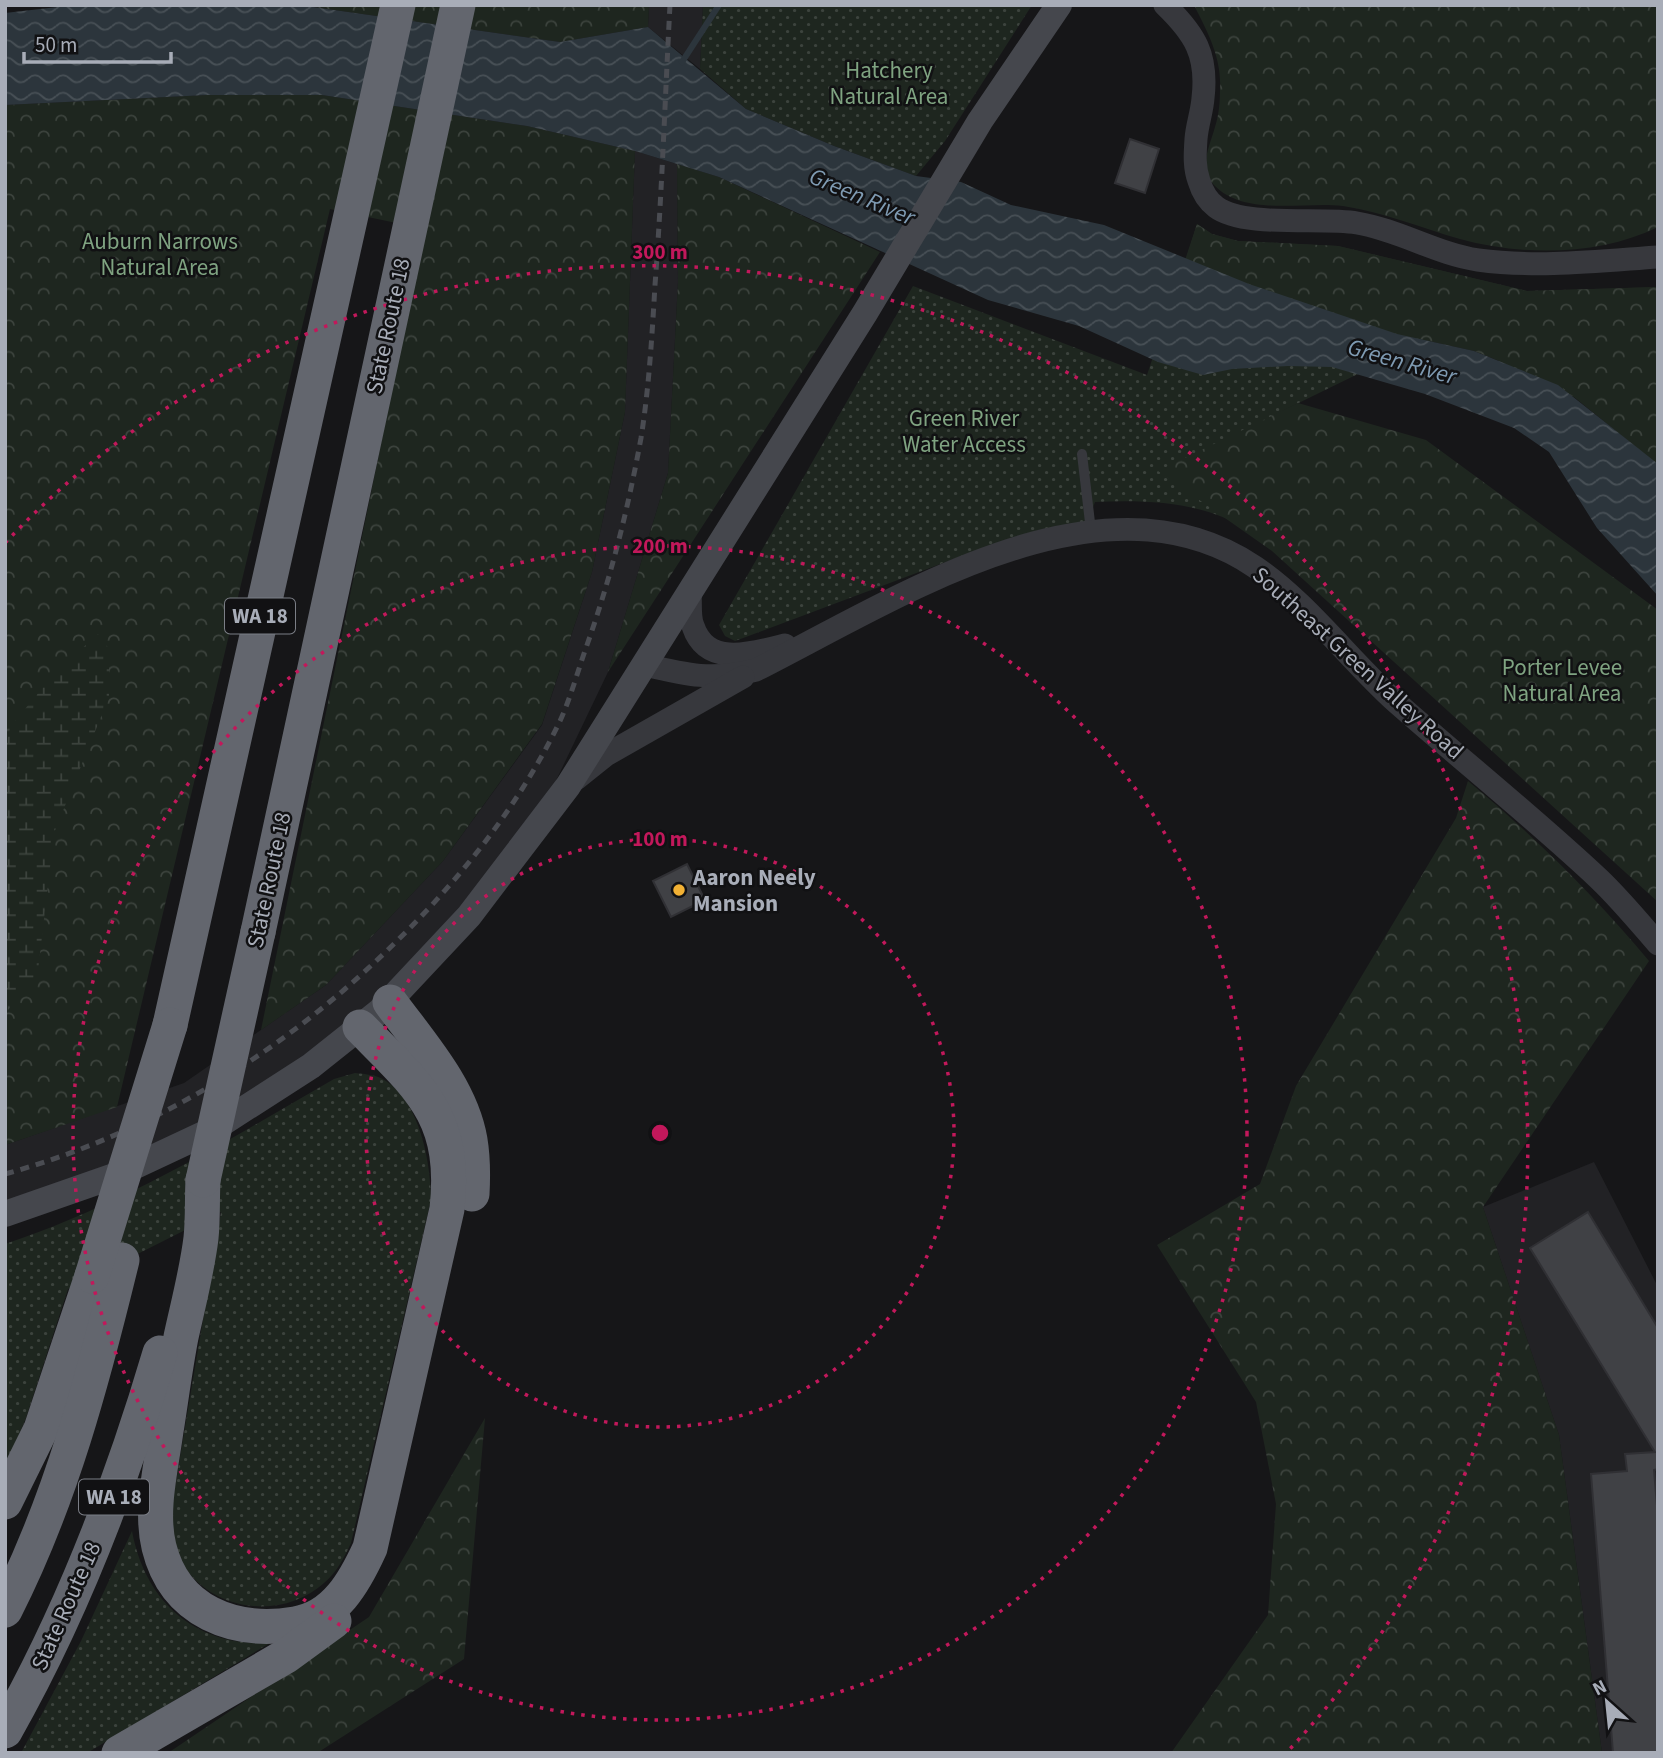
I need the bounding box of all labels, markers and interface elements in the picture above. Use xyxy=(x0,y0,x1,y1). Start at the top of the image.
scale bar xyxy=(24,21,172,65)
text: 50 m xyxy=(35,30,77,60)
park label: Hatchery Natural Area xyxy=(830,54,948,113)
water label: Green River xyxy=(804,159,922,236)
park label: Auburn Narrows Natural Area xyxy=(82,225,238,284)
text: 300 m xyxy=(632,237,688,267)
street label: State Route 18 xyxy=(358,255,418,397)
water label: Green River xyxy=(1343,330,1462,395)
park label: Green River Water Access xyxy=(902,402,1026,461)
text: 200 m xyxy=(632,531,688,561)
street label: Southeast Green Valley Road xyxy=(1245,559,1471,767)
road number: WA 18 xyxy=(225,598,295,634)
park label: Porter Levee Natural Area xyxy=(1502,651,1622,710)
street label: State Route 18 xyxy=(239,809,299,951)
text: 100 m xyxy=(632,824,688,854)
place label: Aaron Neely Mansion xyxy=(692,861,816,920)
marker: Aaron Neely Mansion xyxy=(671,882,687,898)
centre of rings xyxy=(648,1121,672,1145)
road number: WA 18 xyxy=(79,1480,149,1514)
street label: State Route 18 xyxy=(23,1536,109,1676)
north arrow xyxy=(1572,1667,1642,1737)
text: N xyxy=(1588,1673,1612,1703)

